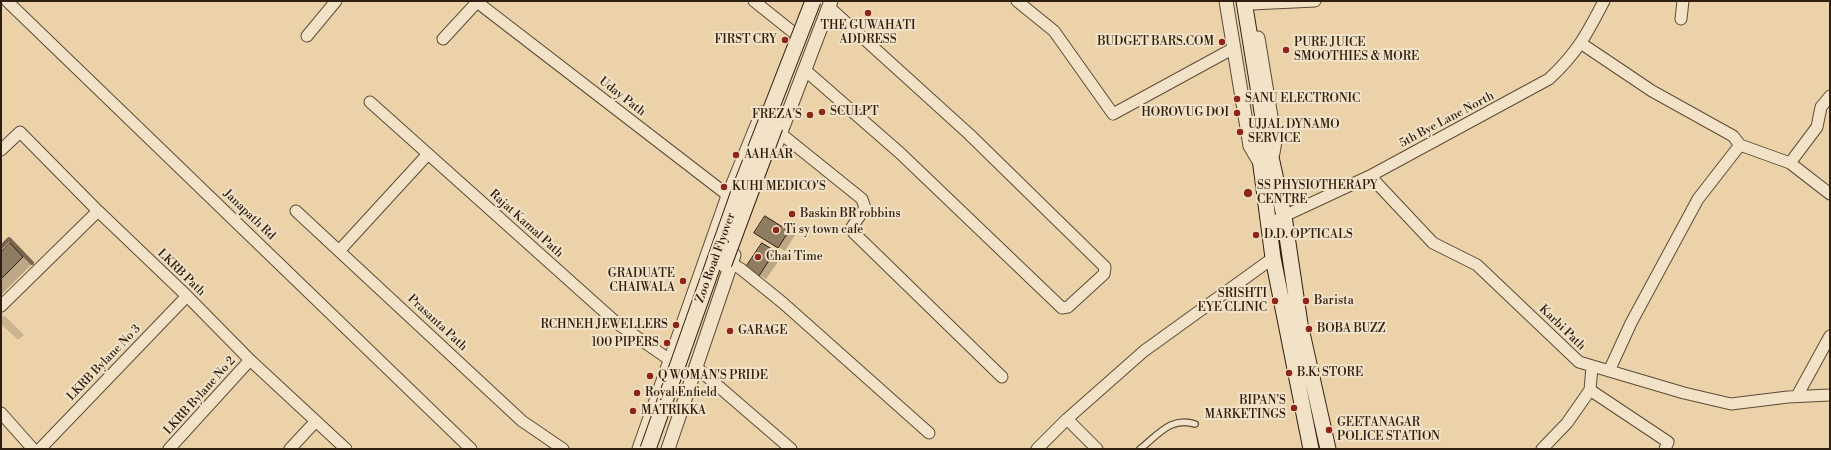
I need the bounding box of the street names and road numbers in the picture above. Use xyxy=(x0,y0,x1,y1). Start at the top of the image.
street label: Uday Path xyxy=(596,74,648,120)
street label: 5th Bye Lane North xyxy=(1397,89,1497,151)
street label: Janapath Rd xyxy=(220,187,278,243)
street label: Rajat Kamal Path xyxy=(486,187,566,261)
street label: Zoo Road Flyover xyxy=(693,211,739,305)
street label: LKRB Path xyxy=(154,247,208,299)
street label: Prasanta Path xyxy=(404,292,470,354)
street label: Karbi Path xyxy=(1536,302,1588,354)
street label: LKRB Bylane No 3 xyxy=(64,322,144,404)
street label: LKRB Bylane No 2 xyxy=(161,354,239,438)

